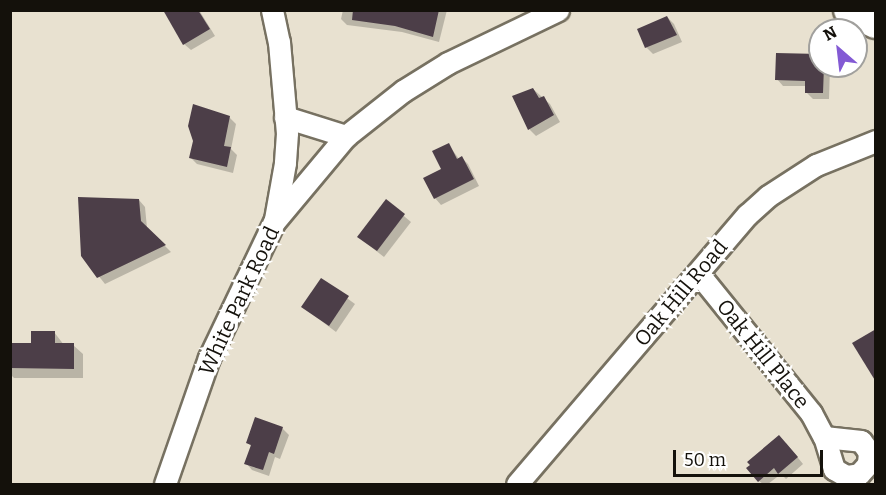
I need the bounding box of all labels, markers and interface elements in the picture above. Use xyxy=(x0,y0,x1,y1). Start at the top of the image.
north arrow xyxy=(808,18,868,78)
text: N xyxy=(820,22,840,45)
street label: White Park Road xyxy=(193,223,285,379)
street label: Oak Hill Road xyxy=(629,235,733,351)
street label: Oak Hill Place xyxy=(711,294,815,414)
scale bar xyxy=(676,438,826,476)
text: 50 m xyxy=(684,449,726,471)

